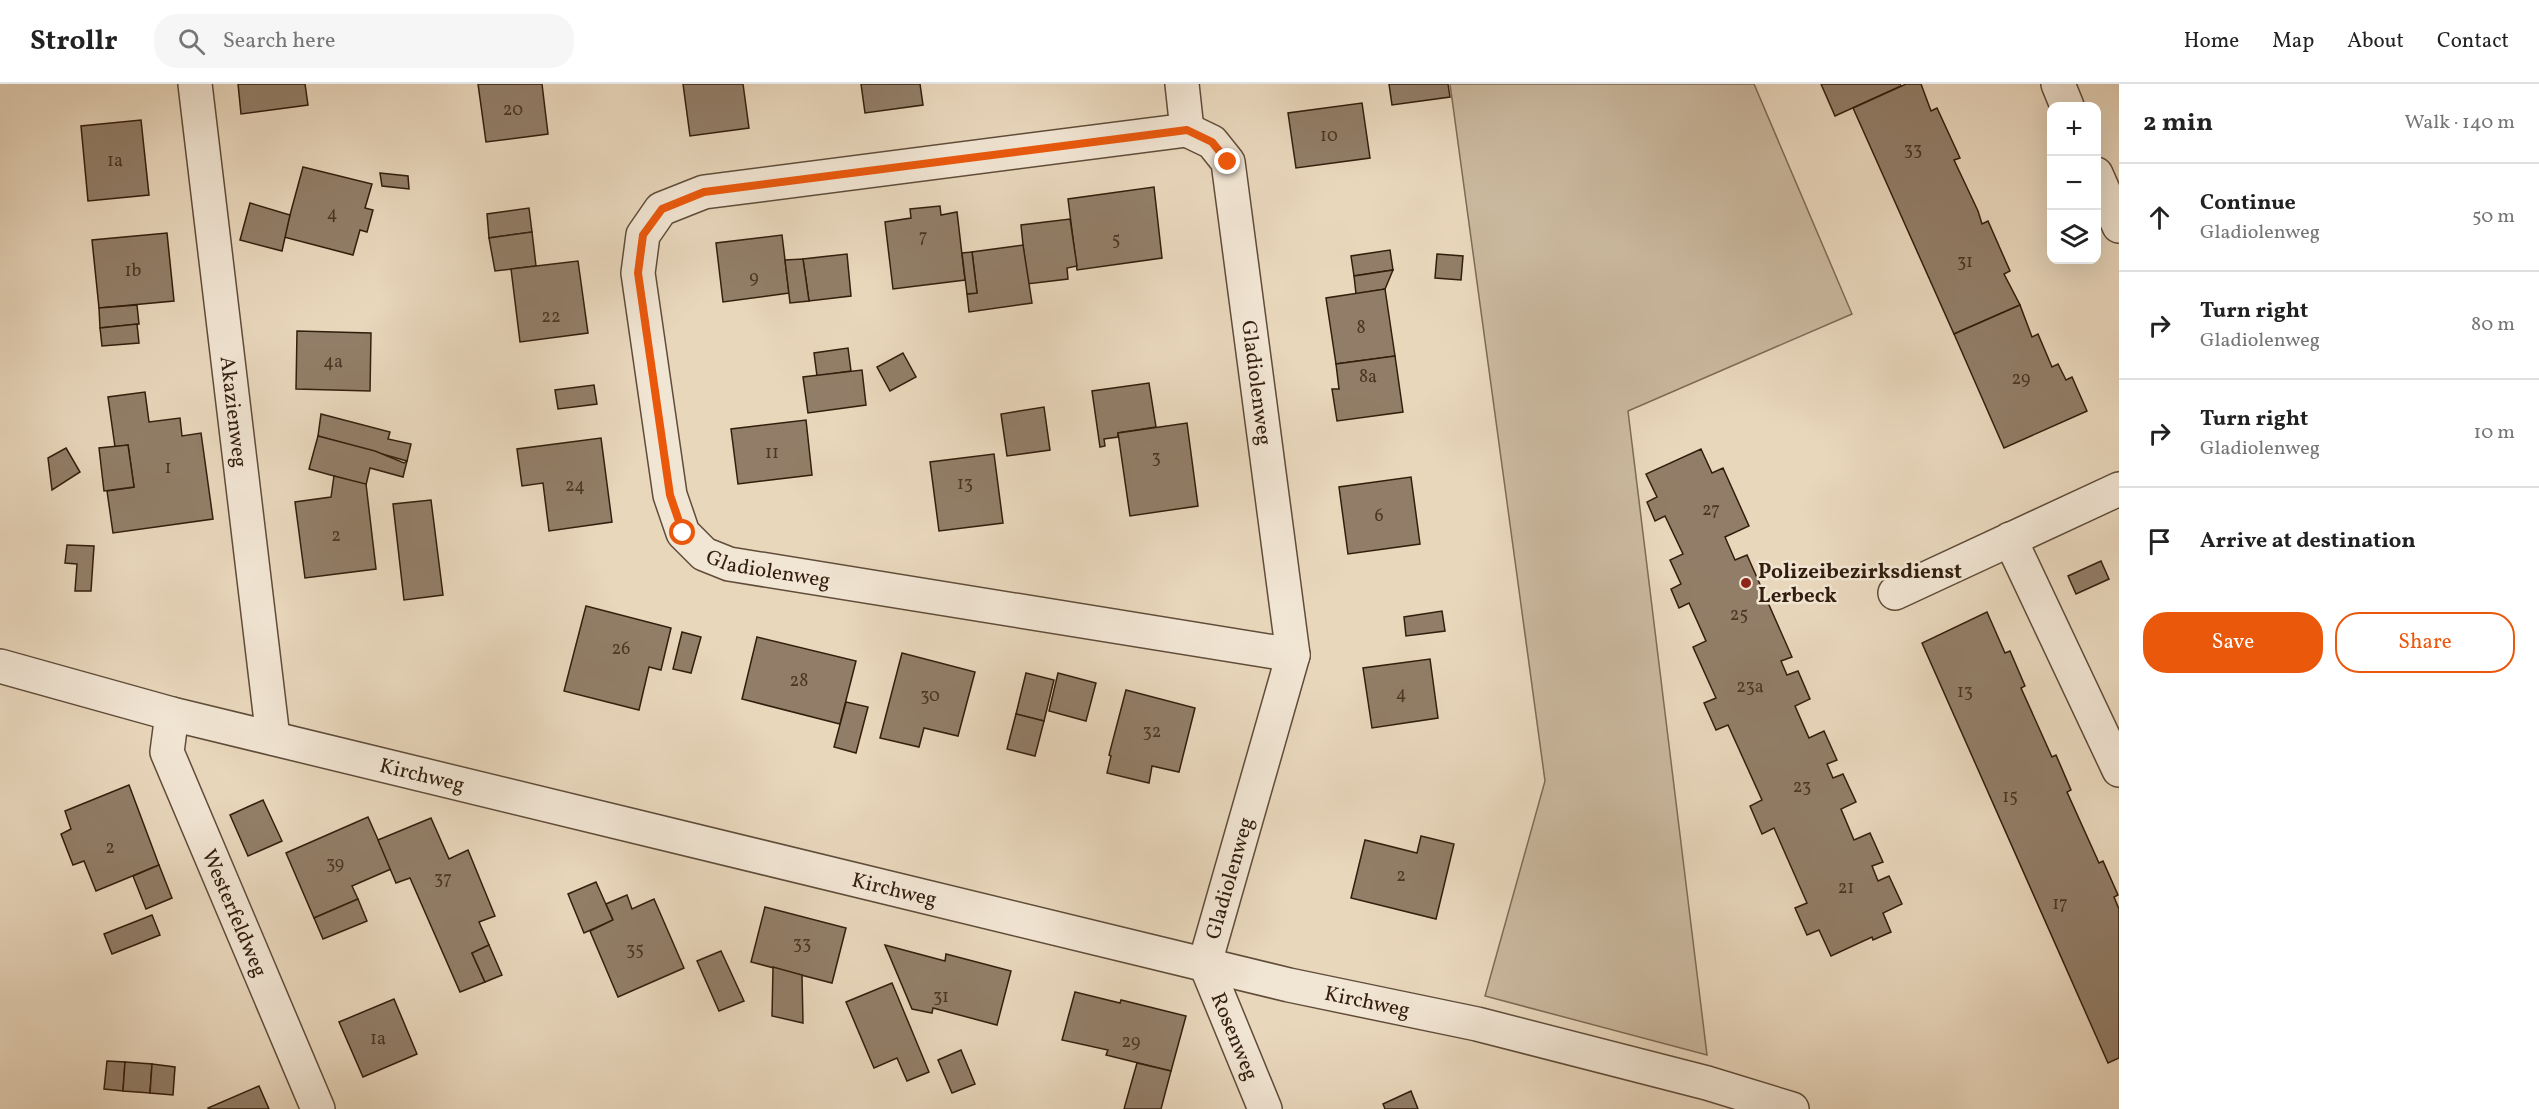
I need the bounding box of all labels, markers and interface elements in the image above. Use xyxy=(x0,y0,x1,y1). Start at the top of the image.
search box xyxy=(154,14,574,68)
text: Strollr xyxy=(30,22,118,61)
icon: search xyxy=(175,25,208,58)
text: Search here xyxy=(223,26,335,57)
text: Home xyxy=(2184,27,2239,56)
text: Map xyxy=(2272,27,2314,56)
text: About xyxy=(2347,27,2404,56)
text: Contact xyxy=(2437,27,2509,56)
house number: 20 xyxy=(503,98,523,123)
map controls xyxy=(2047,102,2101,264)
button: + xyxy=(2047,102,2101,156)
text: 2 min xyxy=(2143,105,2213,141)
text: Walk · 140 m xyxy=(2405,109,2515,137)
house number: 10 xyxy=(1320,124,1338,149)
house number: 33 xyxy=(1904,138,1922,163)
route end xyxy=(1214,148,1240,174)
house number: 1a xyxy=(107,149,123,174)
button: − xyxy=(2047,156,2101,210)
text: Continue xyxy=(2200,188,2296,219)
icon: ahead xyxy=(2143,201,2176,234)
house number: 4 xyxy=(327,202,337,227)
text: 50 m xyxy=(2472,203,2515,231)
button: layers xyxy=(2047,210,2101,264)
text: Gladiolenweg xyxy=(2200,219,2320,247)
house number: 7 xyxy=(919,225,927,250)
house number: 5 xyxy=(1112,228,1120,253)
house number: 31 xyxy=(1957,250,1973,275)
house number: 1b xyxy=(125,259,142,284)
house number: 9 xyxy=(749,266,759,291)
text: Turn right xyxy=(2200,296,2308,327)
house number: 22 xyxy=(541,305,561,330)
icon: right xyxy=(2143,309,2176,342)
text: 80 m xyxy=(2471,311,2515,339)
house number: 8 xyxy=(1356,316,1366,341)
street label: Gladiolenweg xyxy=(1233,319,1278,447)
text: Gladiolenweg xyxy=(2200,327,2320,355)
house number: 4a xyxy=(323,350,343,375)
street label: Akazienweg xyxy=(212,355,254,469)
house number: 8a xyxy=(1359,365,1377,390)
house number: 29 xyxy=(2012,367,2030,392)
text: Turn right xyxy=(2200,404,2308,435)
icon: right xyxy=(2143,417,2176,450)
text: 10 m xyxy=(2474,419,2515,447)
text: Gladiolenweg xyxy=(2200,435,2320,463)
house number: 11 xyxy=(765,441,779,466)
house number: 3 xyxy=(1151,446,1161,471)
house number: 1 xyxy=(165,456,171,481)
house number: 13 xyxy=(957,472,973,497)
house number: 24 xyxy=(565,474,585,499)
house number: 27 xyxy=(1702,498,1720,523)
house number: 6 xyxy=(1374,504,1384,529)
route start xyxy=(669,519,695,545)
house number: 2 xyxy=(331,524,341,549)
icon: arrive xyxy=(2143,525,2176,558)
text: Arrive at destination xyxy=(2200,526,2416,557)
street label: Gladiolenweg xyxy=(701,543,832,596)
place label: Polizeibezirksdienst Lerbeck xyxy=(1758,558,1962,611)
marker: Polizeibezirksdienst Lerbeck xyxy=(1739,576,1753,590)
house number: 25 xyxy=(1730,603,1748,628)
button: Save xyxy=(2143,612,2323,673)
button: Share xyxy=(2335,612,2515,673)
house number: 26 xyxy=(612,637,630,662)
house number: 28 xyxy=(790,669,808,694)
house number: 23a xyxy=(1736,675,1764,700)
house number: 13 xyxy=(1957,680,1973,705)
house number: 4 xyxy=(1396,682,1406,707)
house number: 30 xyxy=(920,684,940,709)
house number: 32 xyxy=(1143,720,1161,745)
street label: Kirchweg xyxy=(376,752,467,800)
house number: 23 xyxy=(1793,775,1811,800)
house number: 15 xyxy=(2002,785,2018,810)
street label: Gladiolenweg xyxy=(1199,814,1262,943)
house number: 2 xyxy=(105,836,115,861)
street label: Westerfeldweg xyxy=(194,845,274,982)
house number: 39 xyxy=(326,852,344,877)
house number: 2 xyxy=(1396,864,1406,889)
street label: Kirchweg xyxy=(849,866,940,915)
house number: 37 xyxy=(434,867,452,892)
house number: 21 xyxy=(1838,876,1854,901)
house number: 17 xyxy=(2052,892,2068,917)
house number: 33 xyxy=(793,932,811,957)
house number: 35 xyxy=(626,938,644,963)
street label: Kirchweg xyxy=(1322,980,1412,1026)
house number: 31 xyxy=(933,985,949,1010)
street label: Rosenweg xyxy=(1203,988,1265,1085)
house number: 1a xyxy=(370,1027,386,1052)
house number: 29 xyxy=(1122,1030,1140,1055)

